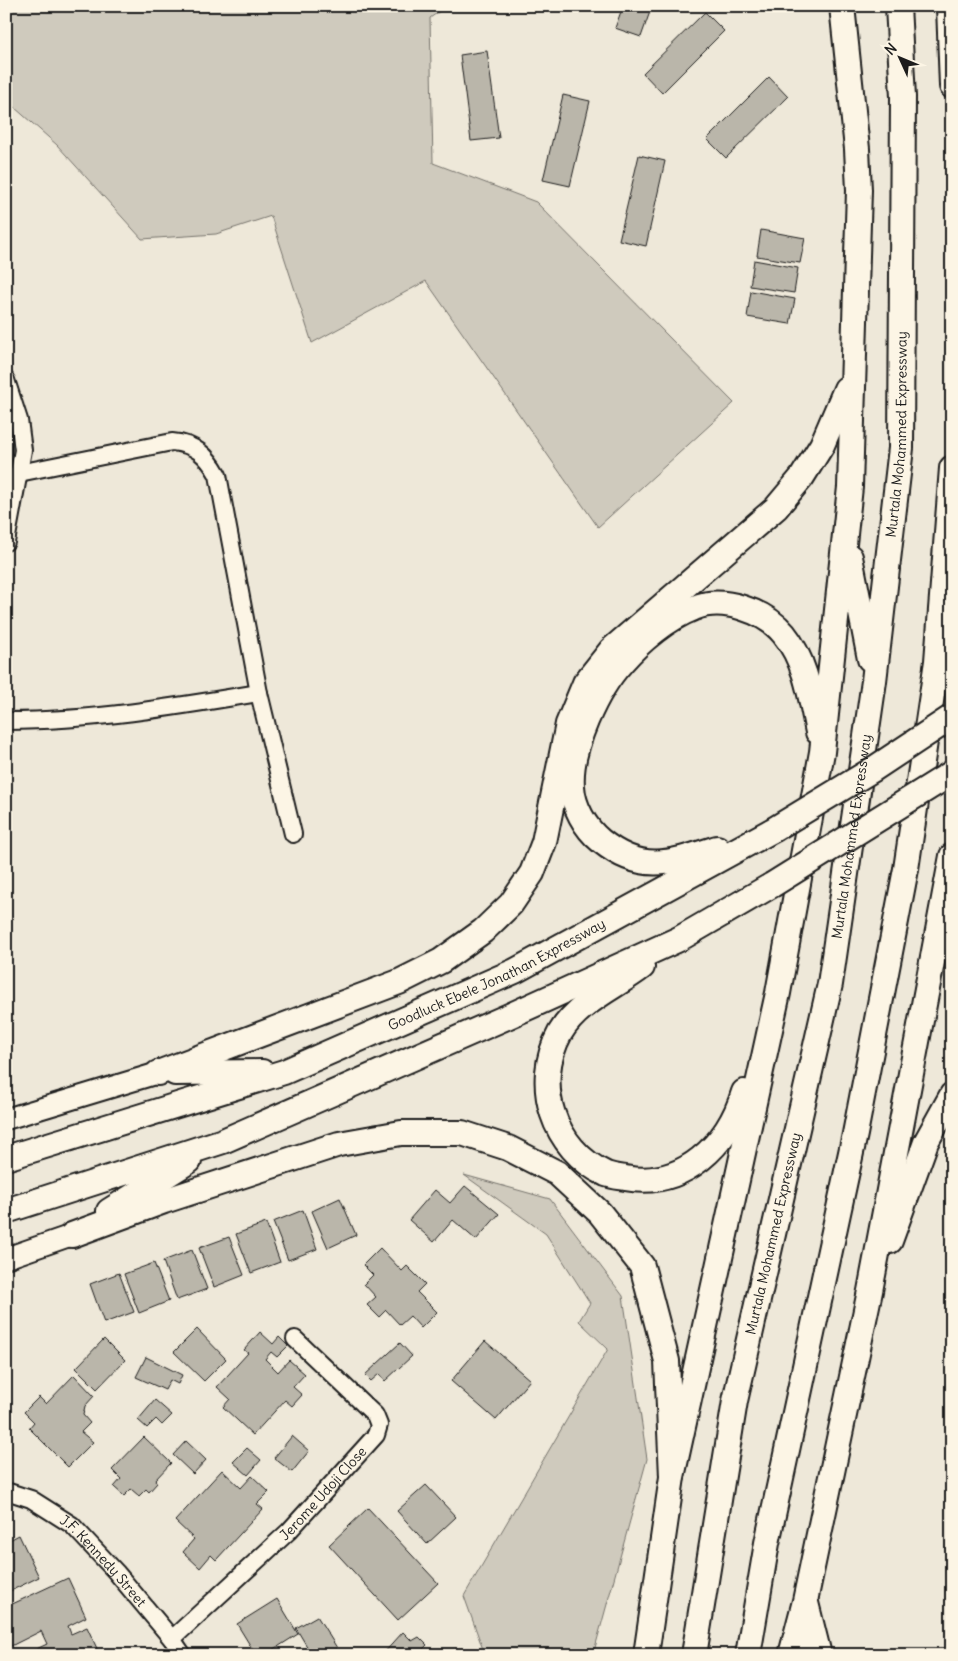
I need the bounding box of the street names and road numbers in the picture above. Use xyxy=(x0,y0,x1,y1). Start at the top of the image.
street label: Murtala Mohammed Expressway xyxy=(882,331,911,539)
street label: Murtala Mohammed Expressway xyxy=(828,733,875,940)
street label: Goodluck Ebele Jonathan Expressway xyxy=(385,914,608,1034)
street label: Murtala Mohammed Expressway xyxy=(741,1131,805,1336)
street label: Jerome Udoji Close xyxy=(276,1443,370,1544)
street label: J.F. Kennedy Street xyxy=(57,1511,150,1611)

